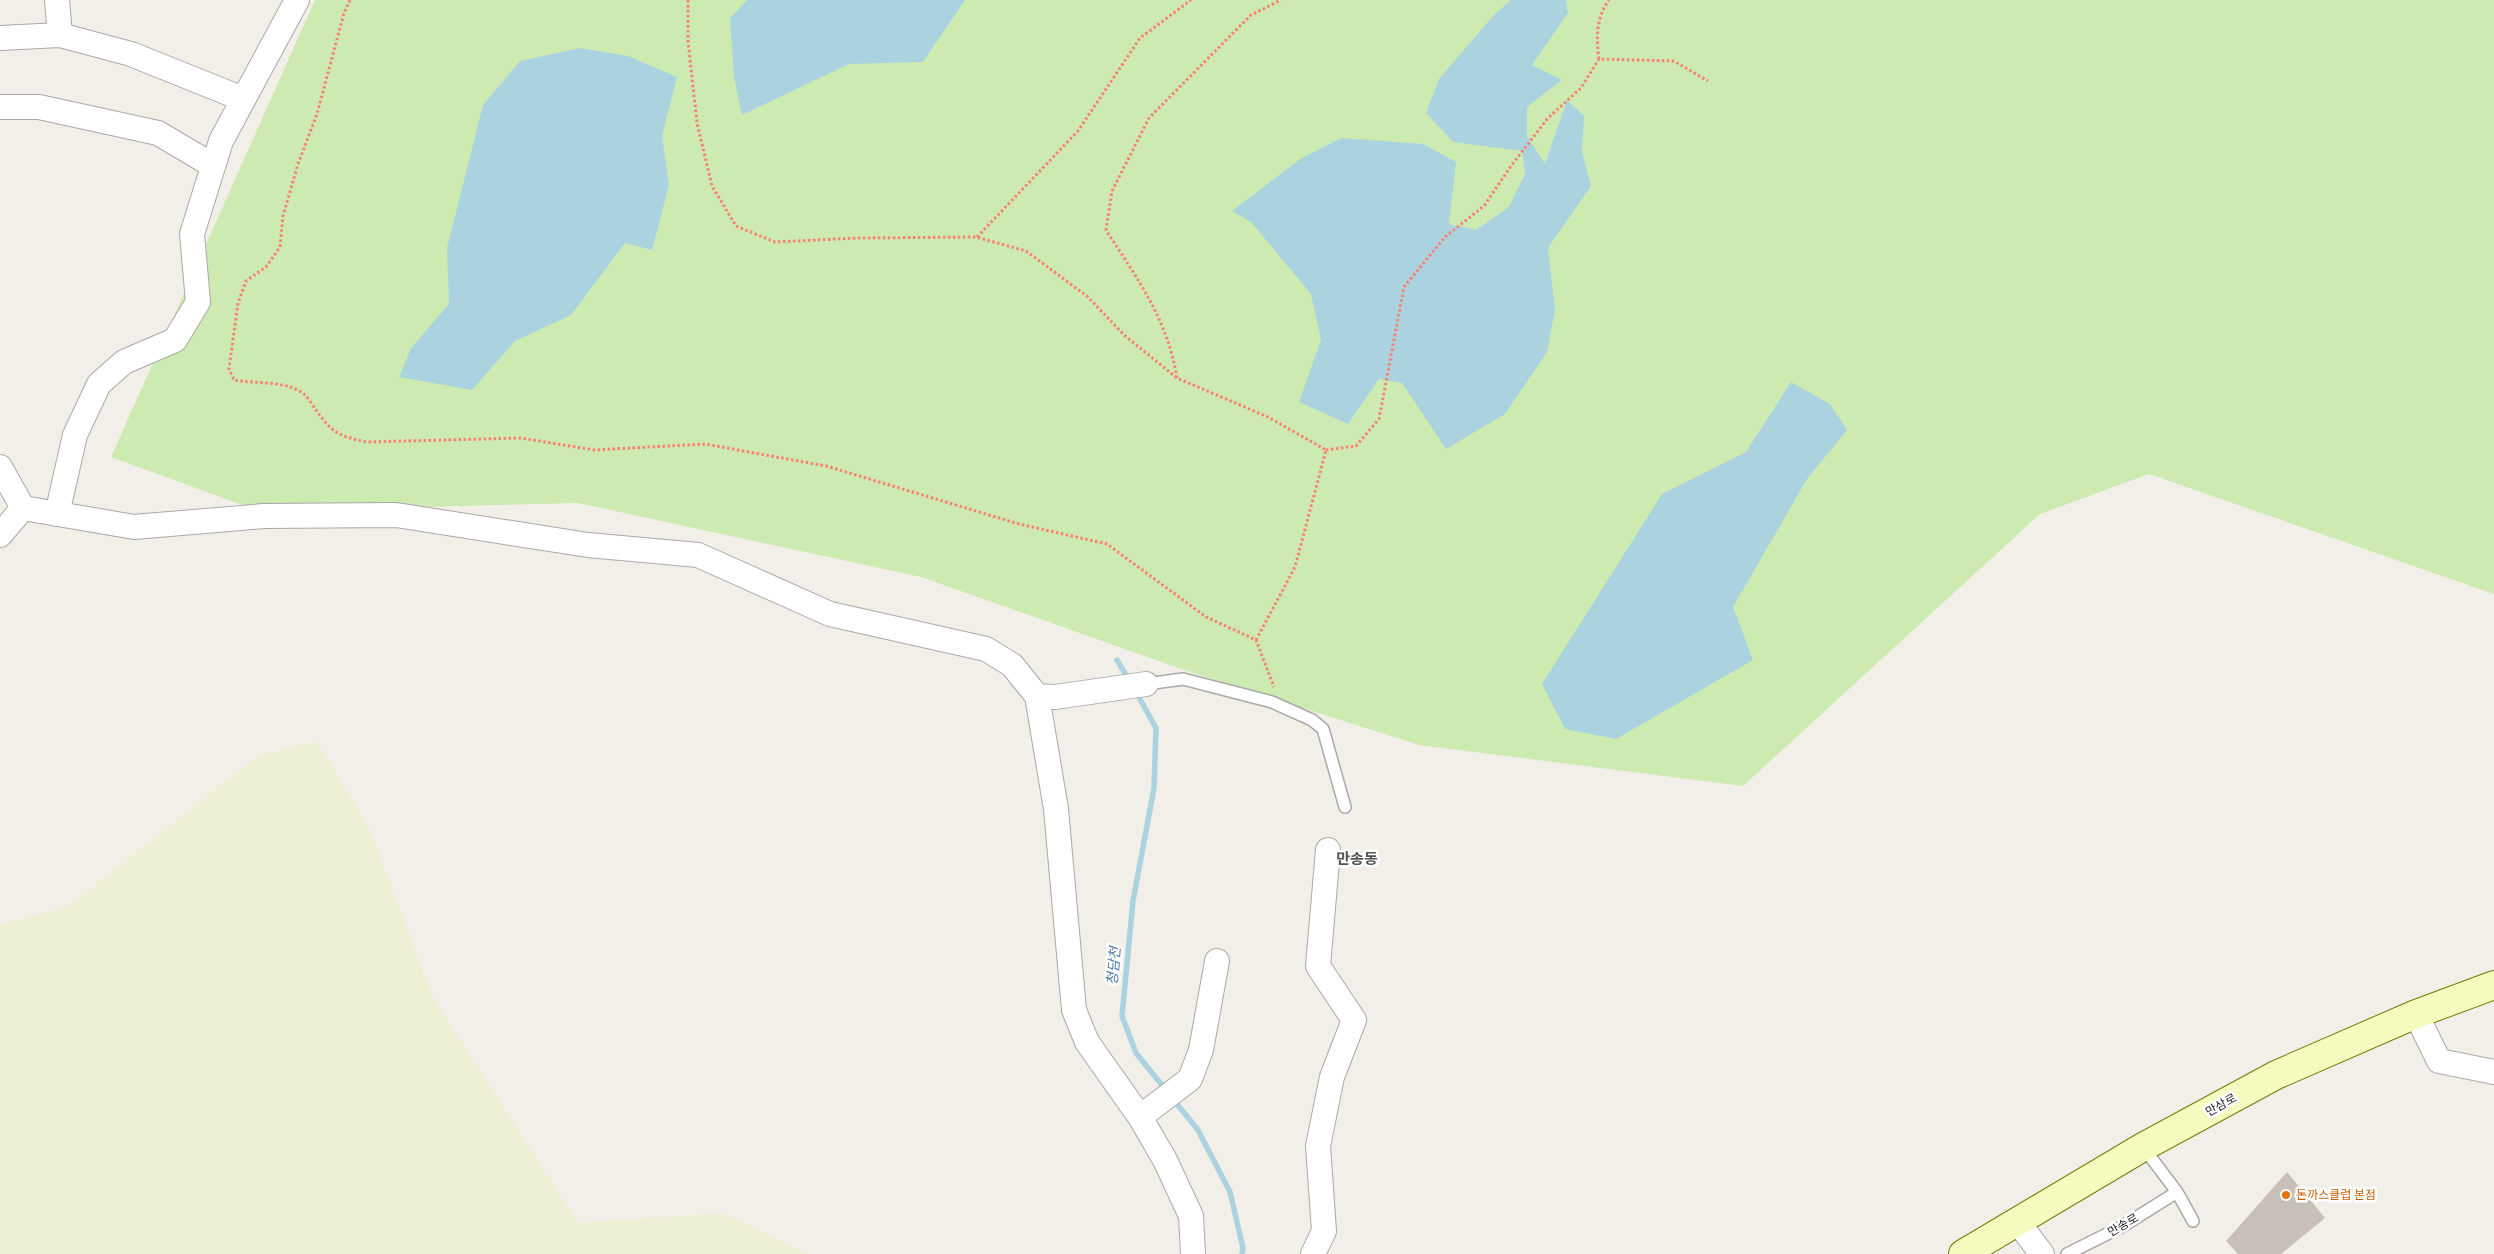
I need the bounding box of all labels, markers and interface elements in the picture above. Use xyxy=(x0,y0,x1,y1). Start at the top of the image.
district label: 만송동 xyxy=(1336,850,1378,868)
water label: 청담천 xyxy=(1104,945,1124,986)
street label: 만삼로 xyxy=(2203,1091,2239,1119)
place label: 돈까스클럽 본점 xyxy=(2296,1188,2376,1202)
marker: 돈까스클럽 본점 xyxy=(2280,1189,2292,1201)
street label: 만송로 xyxy=(2105,1211,2141,1239)

